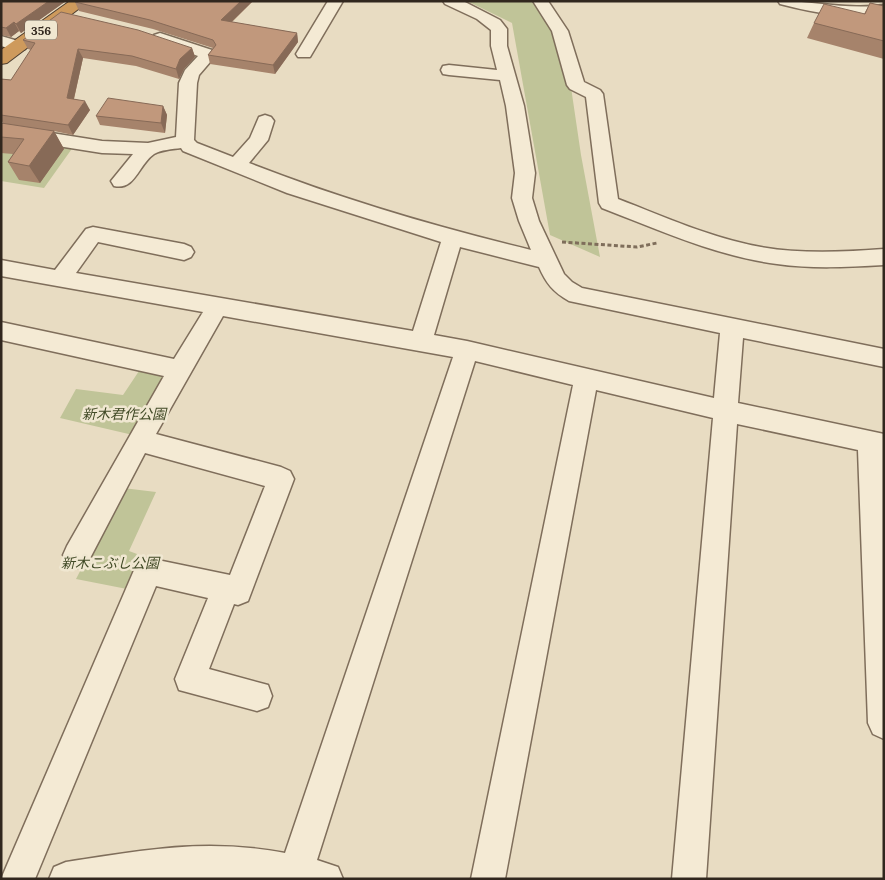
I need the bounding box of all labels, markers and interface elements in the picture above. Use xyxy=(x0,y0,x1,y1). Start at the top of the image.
road number: 356 xyxy=(25,20,57,40)
park label: 新木君作公園 xyxy=(82,405,168,423)
park label: 新木こぶし公園 xyxy=(61,554,161,572)

